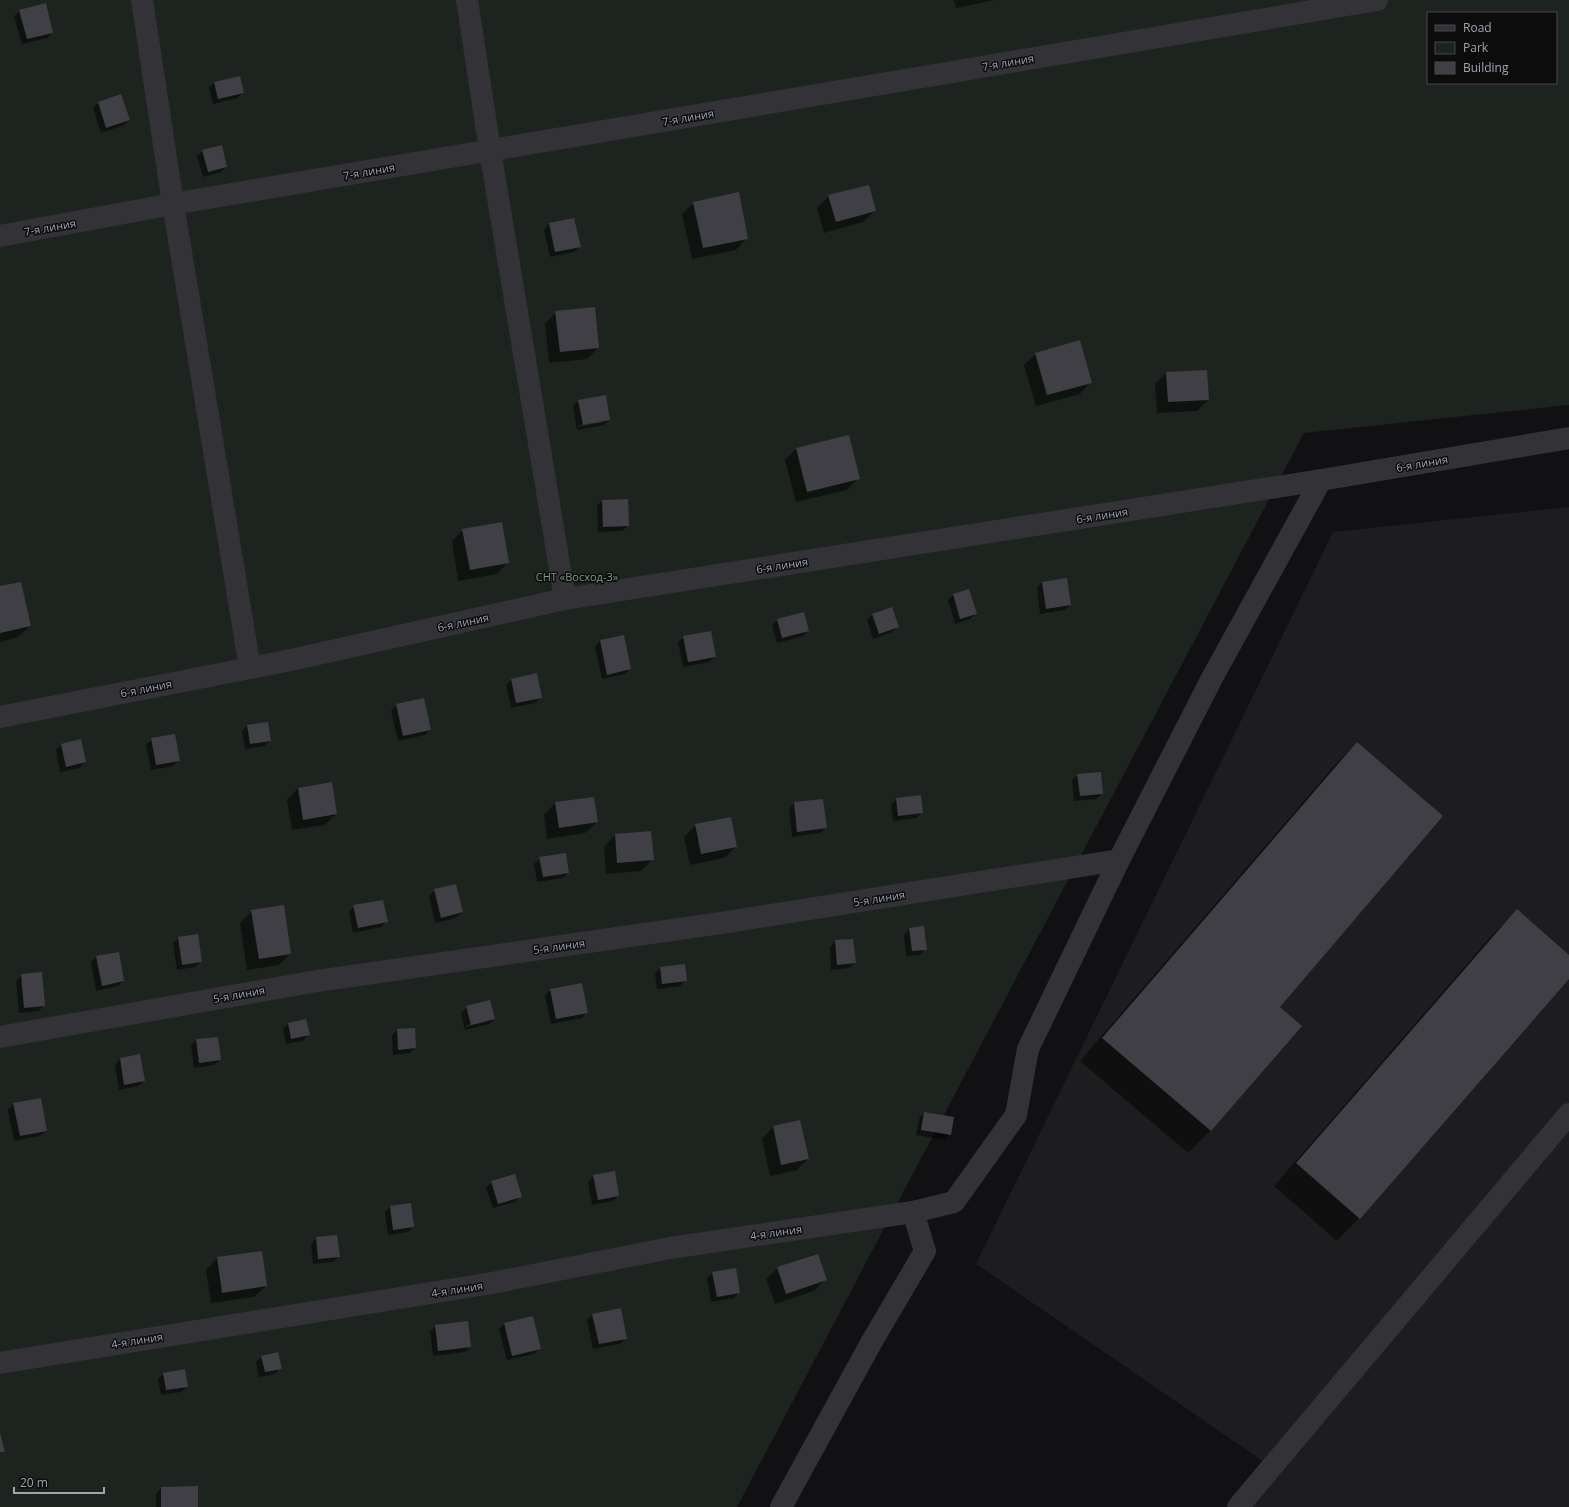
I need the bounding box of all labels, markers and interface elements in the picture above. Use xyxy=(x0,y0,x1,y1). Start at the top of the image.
legend xyxy=(1427,12,1557,84)
text: Road xyxy=(1463,19,1492,36)
text: Park xyxy=(1463,39,1489,56)
street label: 7-я линия xyxy=(981,50,1035,74)
text: Building xyxy=(1463,59,1509,76)
street label: 7-я линия xyxy=(661,105,715,129)
street label: 7-я линия xyxy=(342,159,396,183)
street label: 7-я линия xyxy=(23,215,77,239)
street label: 6-я линия xyxy=(1395,451,1449,475)
street label: 6-я линия xyxy=(1075,504,1129,526)
street label: 6-я линия xyxy=(755,554,809,576)
park label: СНТ «Восход-3» xyxy=(536,569,619,584)
street label: 6-я линия xyxy=(436,609,490,635)
street label: 6-я линия xyxy=(119,676,173,700)
street label: 5-я линия xyxy=(852,887,906,909)
street label: 5-я линия xyxy=(532,935,586,957)
street label: 5-я линия xyxy=(212,982,266,1006)
street label: 4-я линия xyxy=(749,1221,803,1243)
street label: 4-я линия xyxy=(430,1278,484,1300)
street label: 4-я линия xyxy=(110,1329,164,1351)
scale bar xyxy=(14,1469,104,1495)
text: 20 m xyxy=(20,1474,48,1491)

